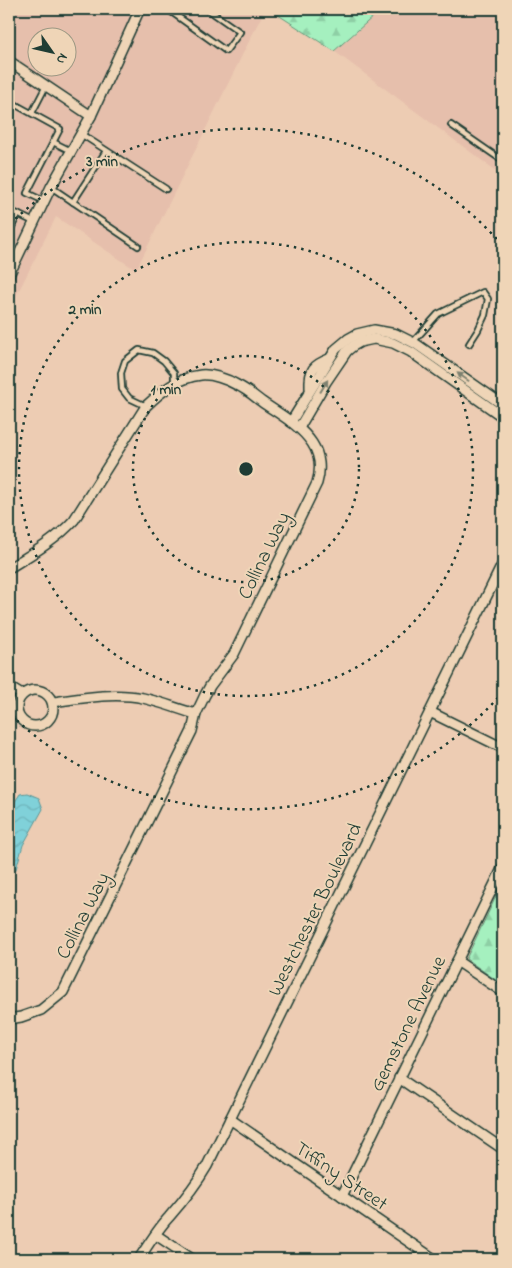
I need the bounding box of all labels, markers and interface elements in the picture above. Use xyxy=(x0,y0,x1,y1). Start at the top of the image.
north arrow xyxy=(28,28,78,78)
text: N xyxy=(50,49,73,68)
text: 3 min xyxy=(85,151,118,173)
text: 2 min xyxy=(68,299,102,321)
one-way arrow xyxy=(456,372,470,382)
text: 1 min xyxy=(151,379,182,401)
one-way arrow xyxy=(319,379,328,393)
centre of rings xyxy=(237,460,255,478)
street label: Collina Way xyxy=(232,507,299,605)
street label: Westchester Boulevard xyxy=(262,819,371,1002)
street label: Collina Way xyxy=(50,868,119,965)
street label: Gemstone Avenue xyxy=(364,951,455,1097)
street label: Tiffiny Street xyxy=(288,1135,393,1219)

